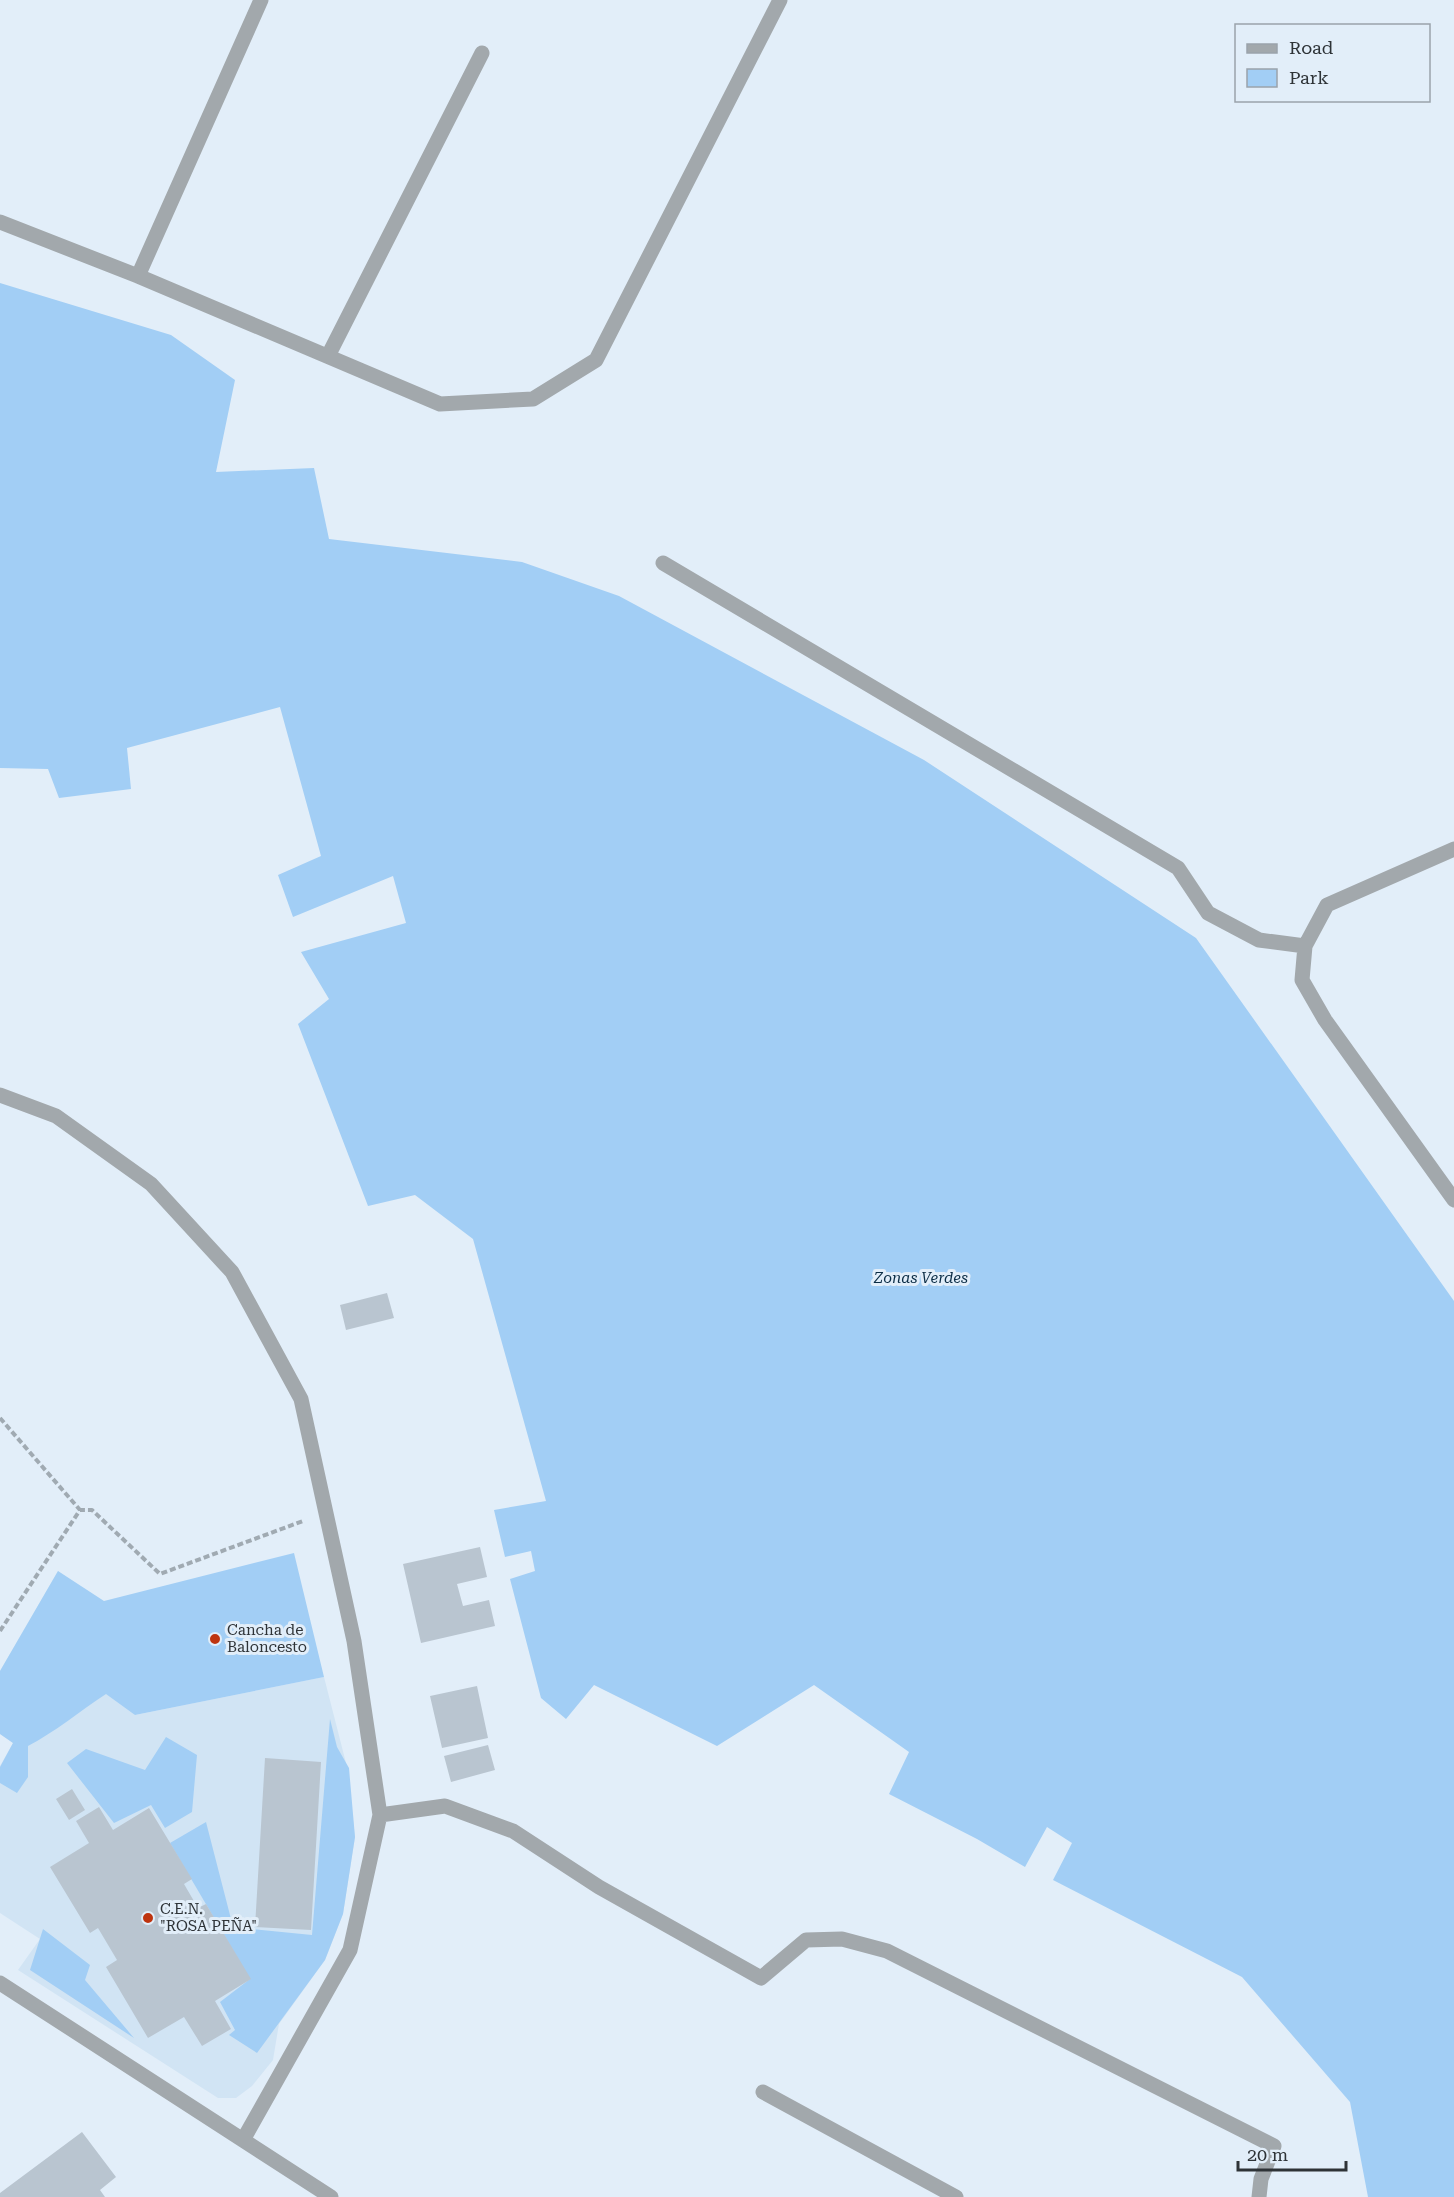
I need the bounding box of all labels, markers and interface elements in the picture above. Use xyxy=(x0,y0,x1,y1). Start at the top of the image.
legend xyxy=(1235,24,1430,102)
text: Road xyxy=(1289,37,1334,58)
text: Park xyxy=(1289,67,1329,88)
park label: Zonas Verdes xyxy=(873,1269,968,1287)
place label: Cancha de Baloncesto xyxy=(227,1621,307,1656)
marker: Cancha de Baloncesto xyxy=(208,1632,222,1646)
place label: C.E.N. "ROSA PEÑA" xyxy=(160,1900,257,1935)
marker: C.E.N. "ROSA PEÑA" xyxy=(141,1911,155,1925)
scale bar xyxy=(1238,2134,1346,2172)
text: 20 m xyxy=(1247,2144,1288,2165)

